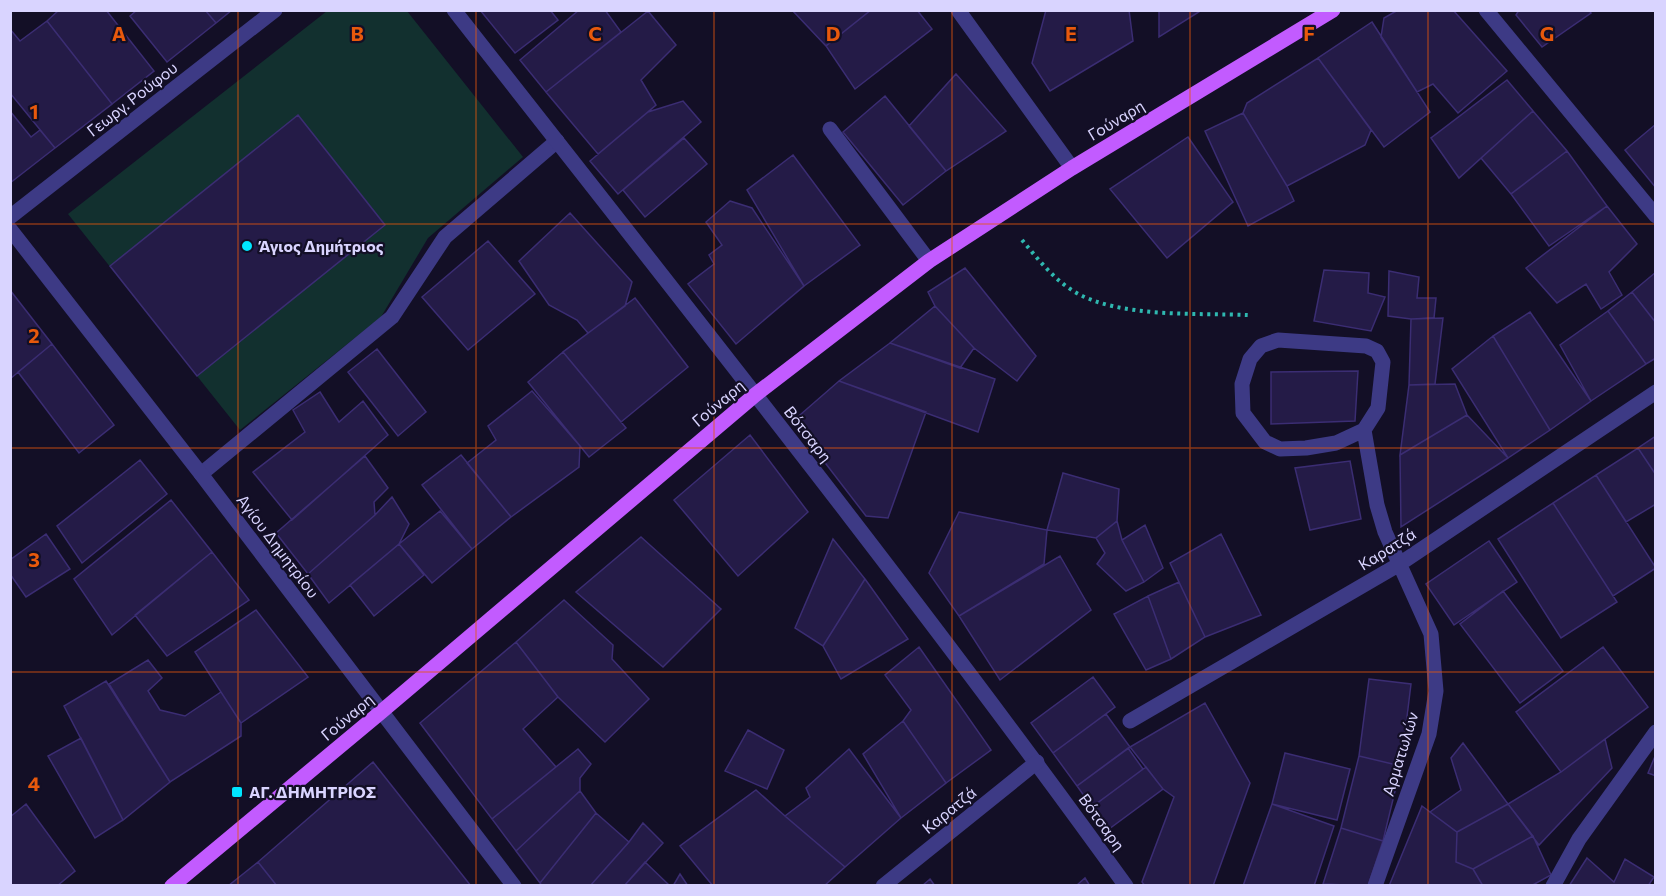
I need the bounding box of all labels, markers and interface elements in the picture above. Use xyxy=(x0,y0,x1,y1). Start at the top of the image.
text: A xyxy=(112,21,126,45)
text: B xyxy=(350,21,364,45)
text: C xyxy=(588,21,602,45)
text: D xyxy=(826,21,840,45)
text: E xyxy=(1065,21,1077,45)
text: F xyxy=(1303,21,1315,45)
text: G xyxy=(1540,21,1554,45)
street label: Γεωργ. Ρούφου xyxy=(83,57,181,140)
street label: Γούναρη xyxy=(1084,95,1147,144)
text: 1 xyxy=(29,99,39,123)
place label: Άγιος Δημήτριος xyxy=(258,236,384,255)
marker: Άγιος Δημήτριος xyxy=(240,239,254,253)
text: 2 xyxy=(28,323,40,347)
street label: Γούναρη xyxy=(688,375,748,430)
street label: Βότσαρη xyxy=(781,402,836,465)
street label: Αγίου Δημητρίου xyxy=(233,490,323,601)
street label: Καρατζά xyxy=(1355,524,1419,574)
text: 3 xyxy=(28,547,40,571)
street label: Γούναρη xyxy=(317,689,377,744)
street label: Αρματωλών xyxy=(1378,709,1421,798)
text: 4 xyxy=(28,771,40,795)
place label: ΑΓ. ΔΗΜΗΤΡΙΟΣ xyxy=(249,782,376,801)
street label: Καρατζά xyxy=(918,782,980,837)
marker: ΑΓ. ΔΗΜΗΤΡΙΟΣ xyxy=(230,785,244,799)
street label: Βότσαρη xyxy=(1075,789,1129,854)

